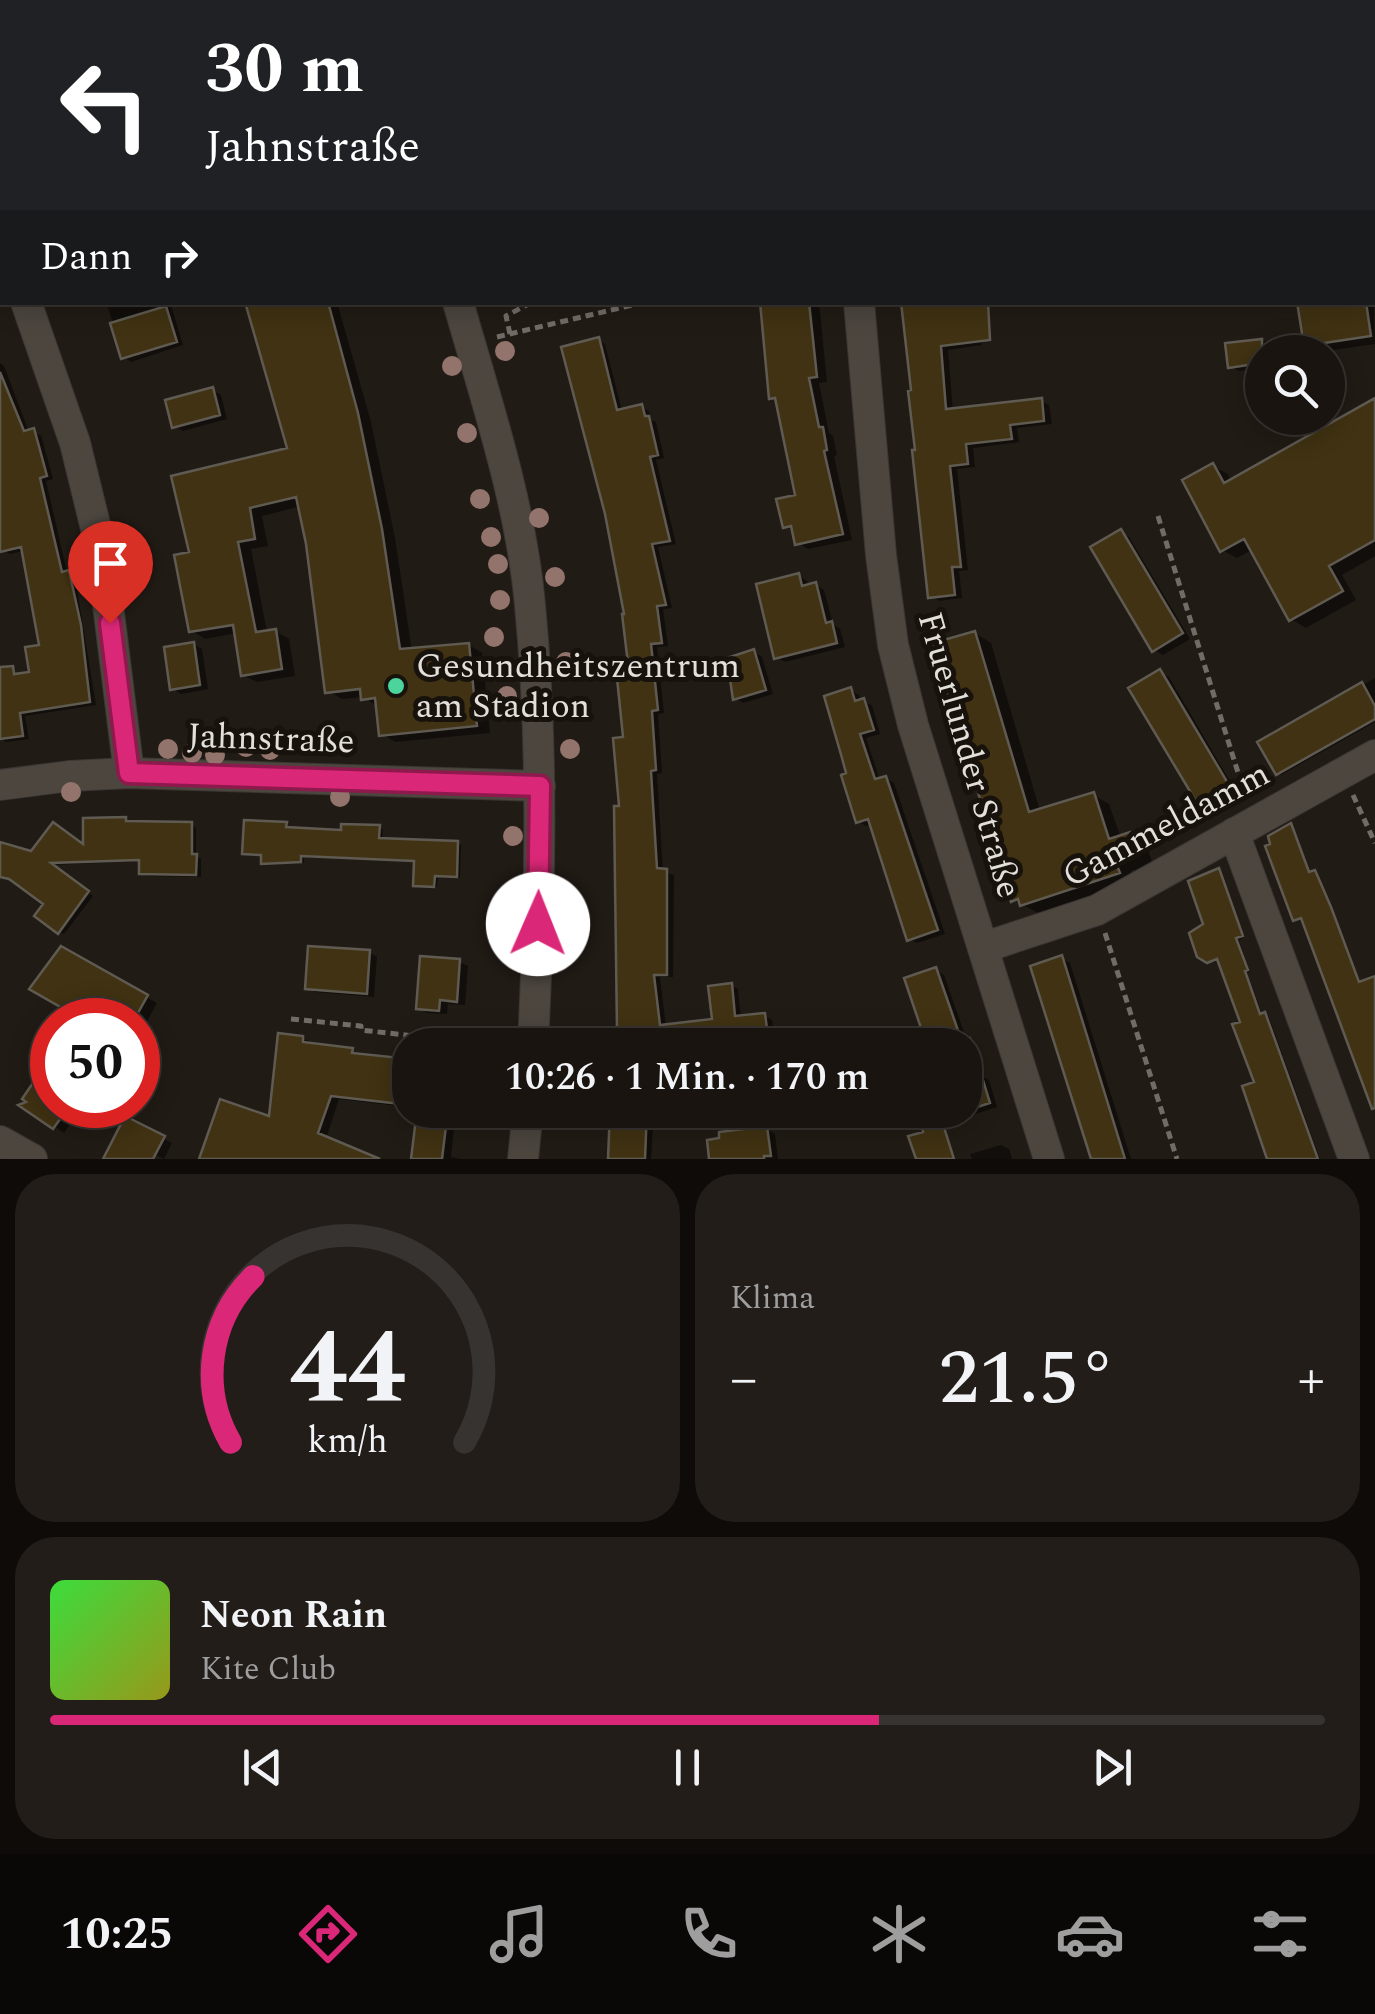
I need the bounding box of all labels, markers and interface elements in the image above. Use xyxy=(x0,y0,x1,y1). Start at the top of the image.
text: 30 m xyxy=(205,17,364,123)
icon: left xyxy=(40,40,170,170)
text: Jahnstraße xyxy=(205,113,420,182)
text: Dann xyxy=(40,229,132,287)
icon: right xyxy=(152,230,207,285)
map controls xyxy=(1245,335,1345,435)
button: search xyxy=(1245,335,1345,435)
pin xyxy=(68,521,153,624)
icon: arrive xyxy=(83,536,138,591)
street label: Fruerlunder Straße xyxy=(903,606,1035,904)
place label: Gesundheitszentrum am Stadion xyxy=(416,640,740,733)
marker: Gesundheitszentrum am Stadion xyxy=(385,675,407,697)
street label: Jahnstraße xyxy=(187,710,355,768)
street label: Gammeldamm xyxy=(1053,748,1279,902)
position arrow xyxy=(486,872,590,976)
speed limit sign: 50 xyxy=(30,998,160,1128)
text: 10:26 · 1 Min. · 170 m xyxy=(505,1049,869,1107)
text: Klima xyxy=(730,1274,815,1323)
text: 44 xyxy=(289,1290,406,1448)
text: 21.5° xyxy=(939,1323,1116,1437)
text: − xyxy=(730,1338,758,1421)
text: + xyxy=(1297,1338,1325,1421)
text: km/h xyxy=(307,1414,388,1469)
text: Neon Rain xyxy=(200,1587,387,1645)
text: Kite Club xyxy=(200,1645,336,1694)
icon: previous xyxy=(235,1740,290,1795)
icon: pause xyxy=(660,1740,715,1795)
icon: next xyxy=(1085,1740,1140,1795)
icon: directions xyxy=(293,1899,363,1969)
icon: music xyxy=(484,1899,554,1969)
icon: phone xyxy=(674,1899,744,1969)
icon: climate xyxy=(864,1899,934,1969)
icon: car xyxy=(1055,1899,1125,1969)
icon: filters xyxy=(1245,1899,1315,1969)
text: 10:25 xyxy=(60,1900,173,1969)

